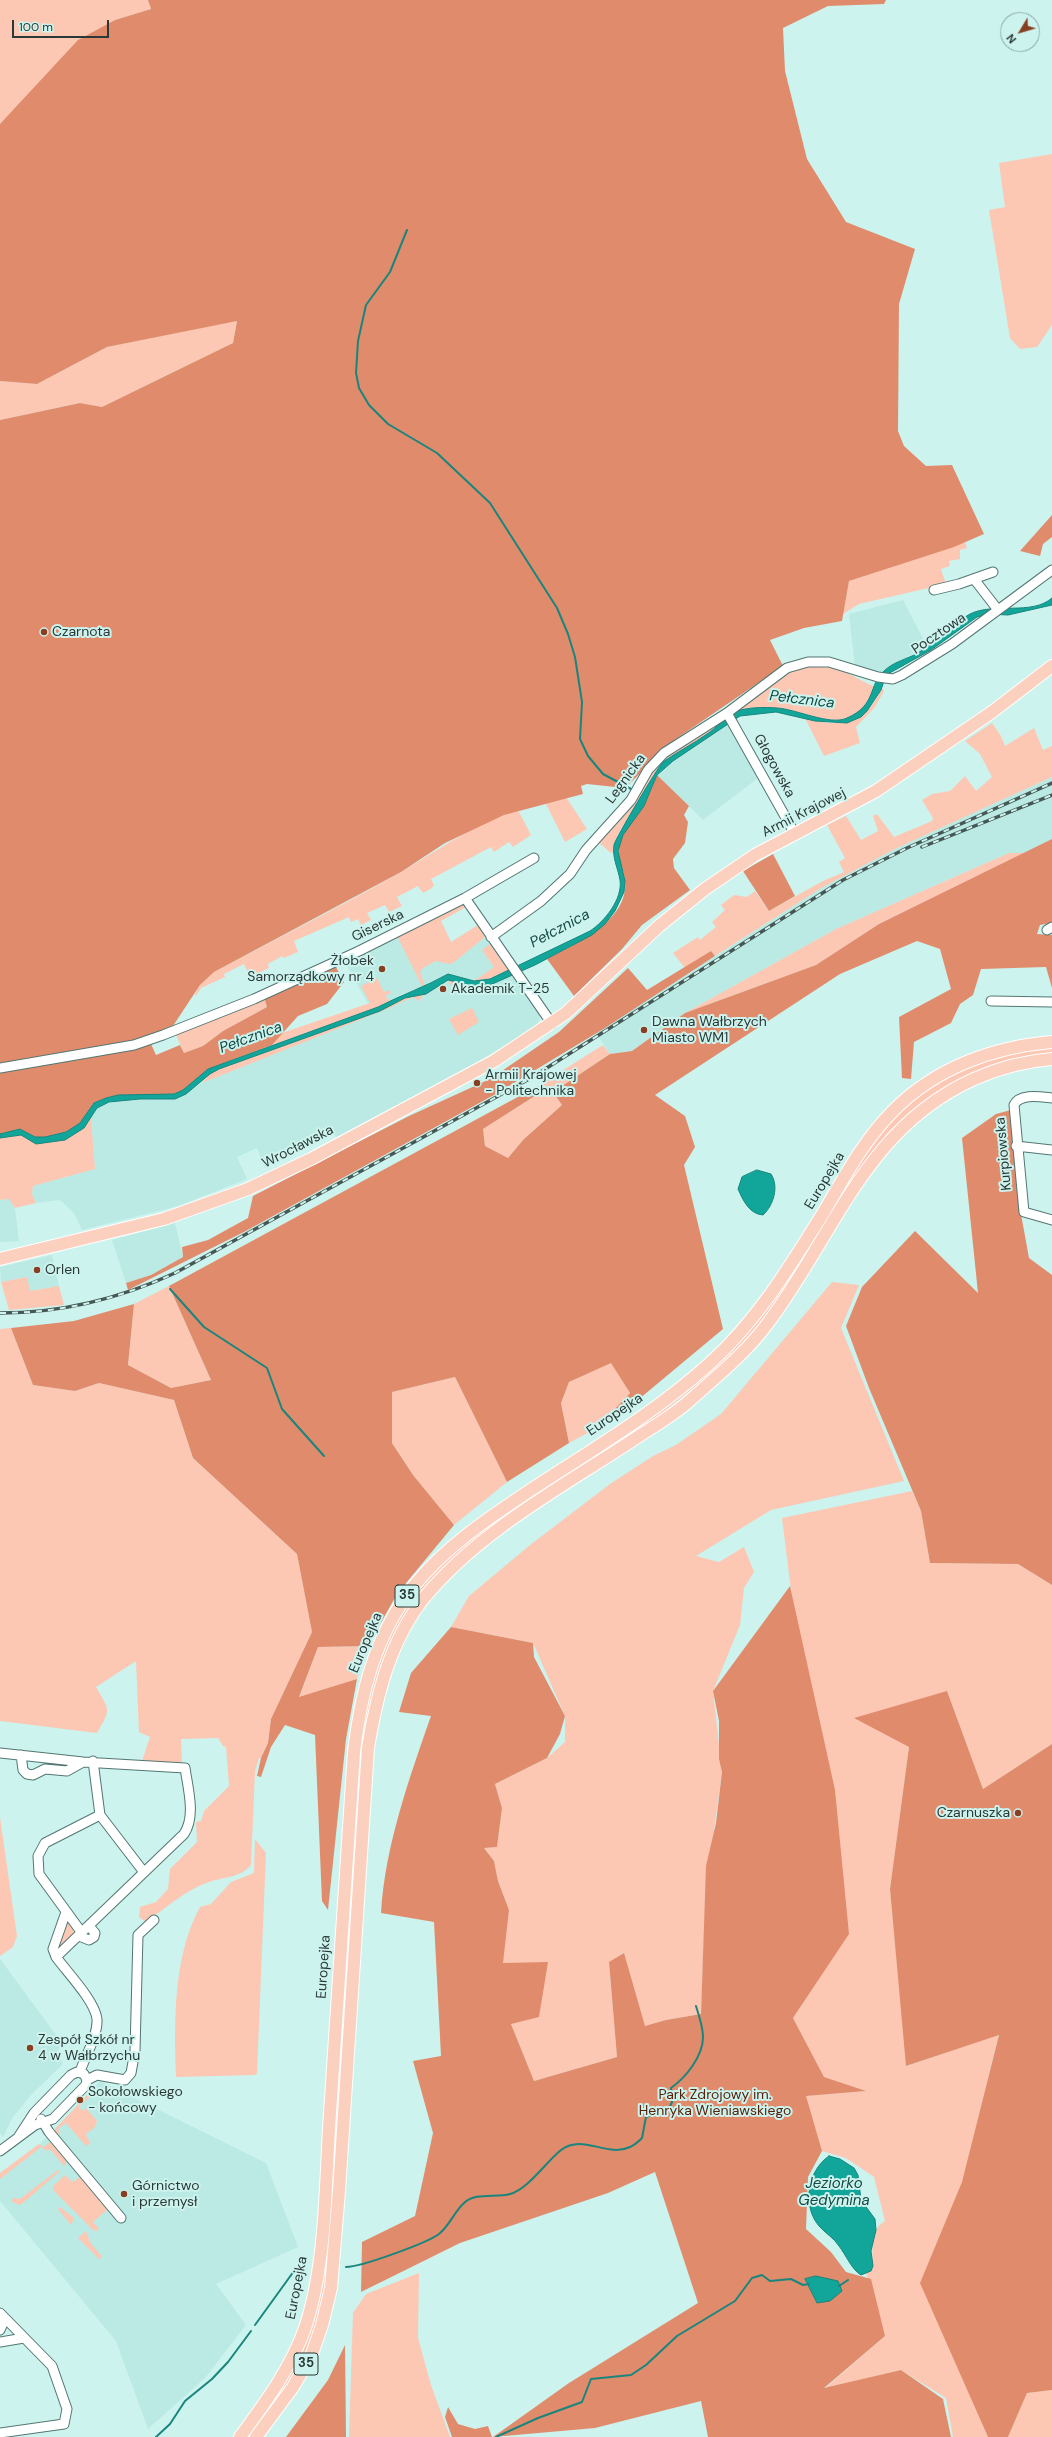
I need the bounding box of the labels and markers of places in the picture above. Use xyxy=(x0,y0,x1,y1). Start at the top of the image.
place label: Czarnota xyxy=(52,624,110,640)
marker: Czarnota xyxy=(39,627,49,637)
place label: Żłobek Samorządkowy nr 4 xyxy=(247,953,374,986)
marker: Żłobek Samorządkowy nr 4 xyxy=(377,964,387,974)
place label: Akademik T-25 xyxy=(451,981,550,997)
marker: Akademik T-25 xyxy=(438,984,448,994)
place label: Dawna Wałbrzych Miasto WM1 xyxy=(652,1014,767,1046)
marker: Dawna Wałbrzych Miasto WM1 xyxy=(639,1025,649,1035)
place label: Armii Krajowej - Politechnika xyxy=(485,1067,577,1100)
marker: Armii Krajowej - Politechnika xyxy=(472,1078,482,1088)
place label: Orlen xyxy=(45,1262,80,1278)
marker: Orlen xyxy=(32,1265,42,1275)
place label: Czarnuszka xyxy=(937,1805,1010,1821)
marker: Czarnuszka xyxy=(1013,1808,1023,1818)
place label: Zespół Szkół nr 4 w Wałbrzychu xyxy=(38,2032,140,2064)
marker: Zespół Szkół nr 4 w Wałbrzychu xyxy=(25,2043,35,2053)
place label: Sokołowskiego - końcowy xyxy=(88,2084,183,2116)
marker: Sokołowskiego - końcowy xyxy=(75,2095,85,2105)
place label: Górnictwo i przemysł xyxy=(132,2178,200,2210)
marker: Górnictwo i przemysł xyxy=(119,2189,129,2199)

